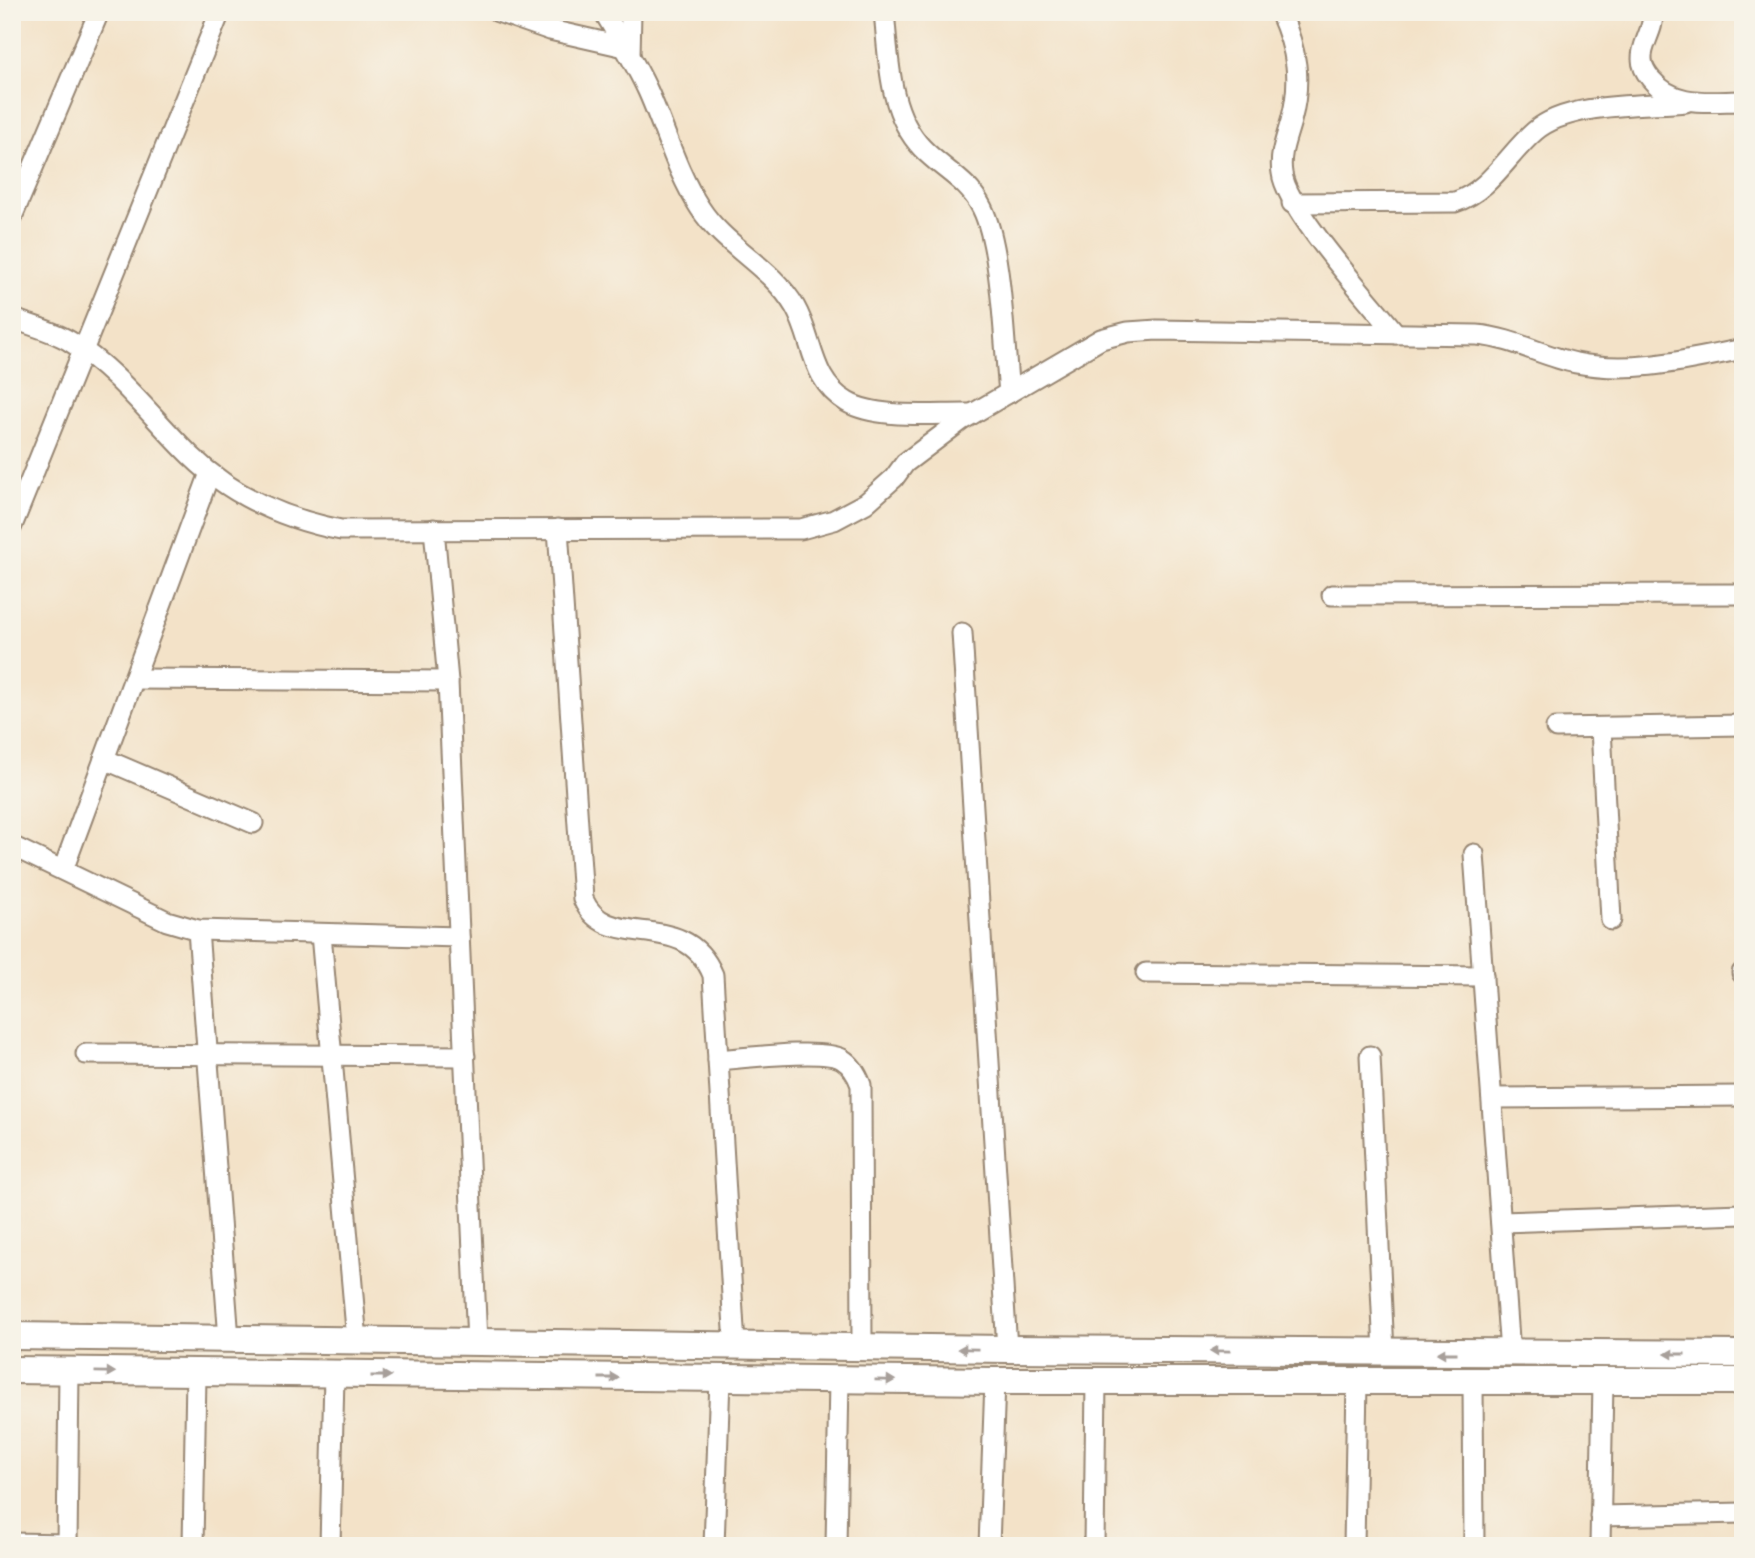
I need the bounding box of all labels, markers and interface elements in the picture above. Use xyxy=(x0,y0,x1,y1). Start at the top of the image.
one-way arrow xyxy=(956,1343,978,1354)
one-way arrow xyxy=(1208,1345,1230,1357)
one-way arrow xyxy=(1436,1347,1458,1359)
one-way arrow xyxy=(1663,1348,1685,1360)
one-way arrow xyxy=(94,1367,116,1378)
one-way arrow xyxy=(371,1370,393,1382)
one-way arrow xyxy=(598,1372,620,1384)
one-way arrow xyxy=(875,1374,897,1386)

